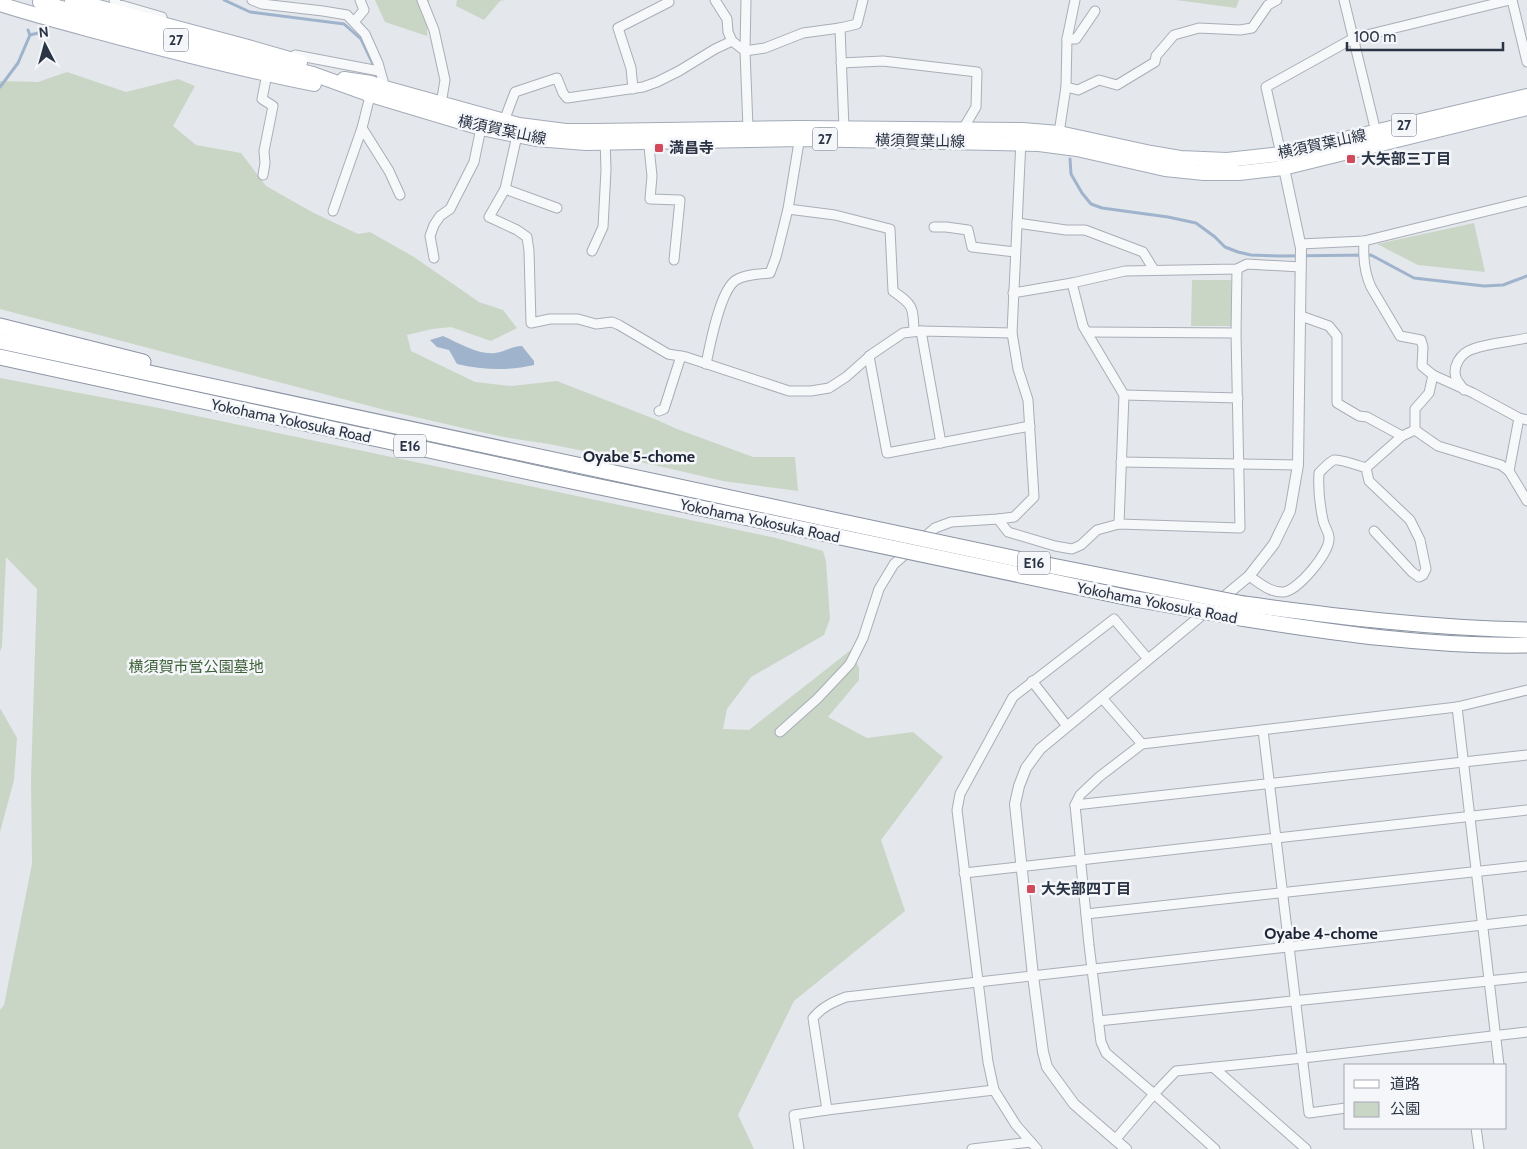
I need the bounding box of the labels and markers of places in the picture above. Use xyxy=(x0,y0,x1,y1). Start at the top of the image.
place label: 満昌寺 xyxy=(669,139,714,157)
marker: 満昌寺 xyxy=(653,142,665,154)
place label: 大矢部三丁目 xyxy=(1361,150,1451,168)
marker: 大矢部三丁目 xyxy=(1345,153,1357,165)
place label: 大矢部四丁目 xyxy=(1041,880,1131,898)
marker: 大矢部四丁目 xyxy=(1025,883,1037,895)

